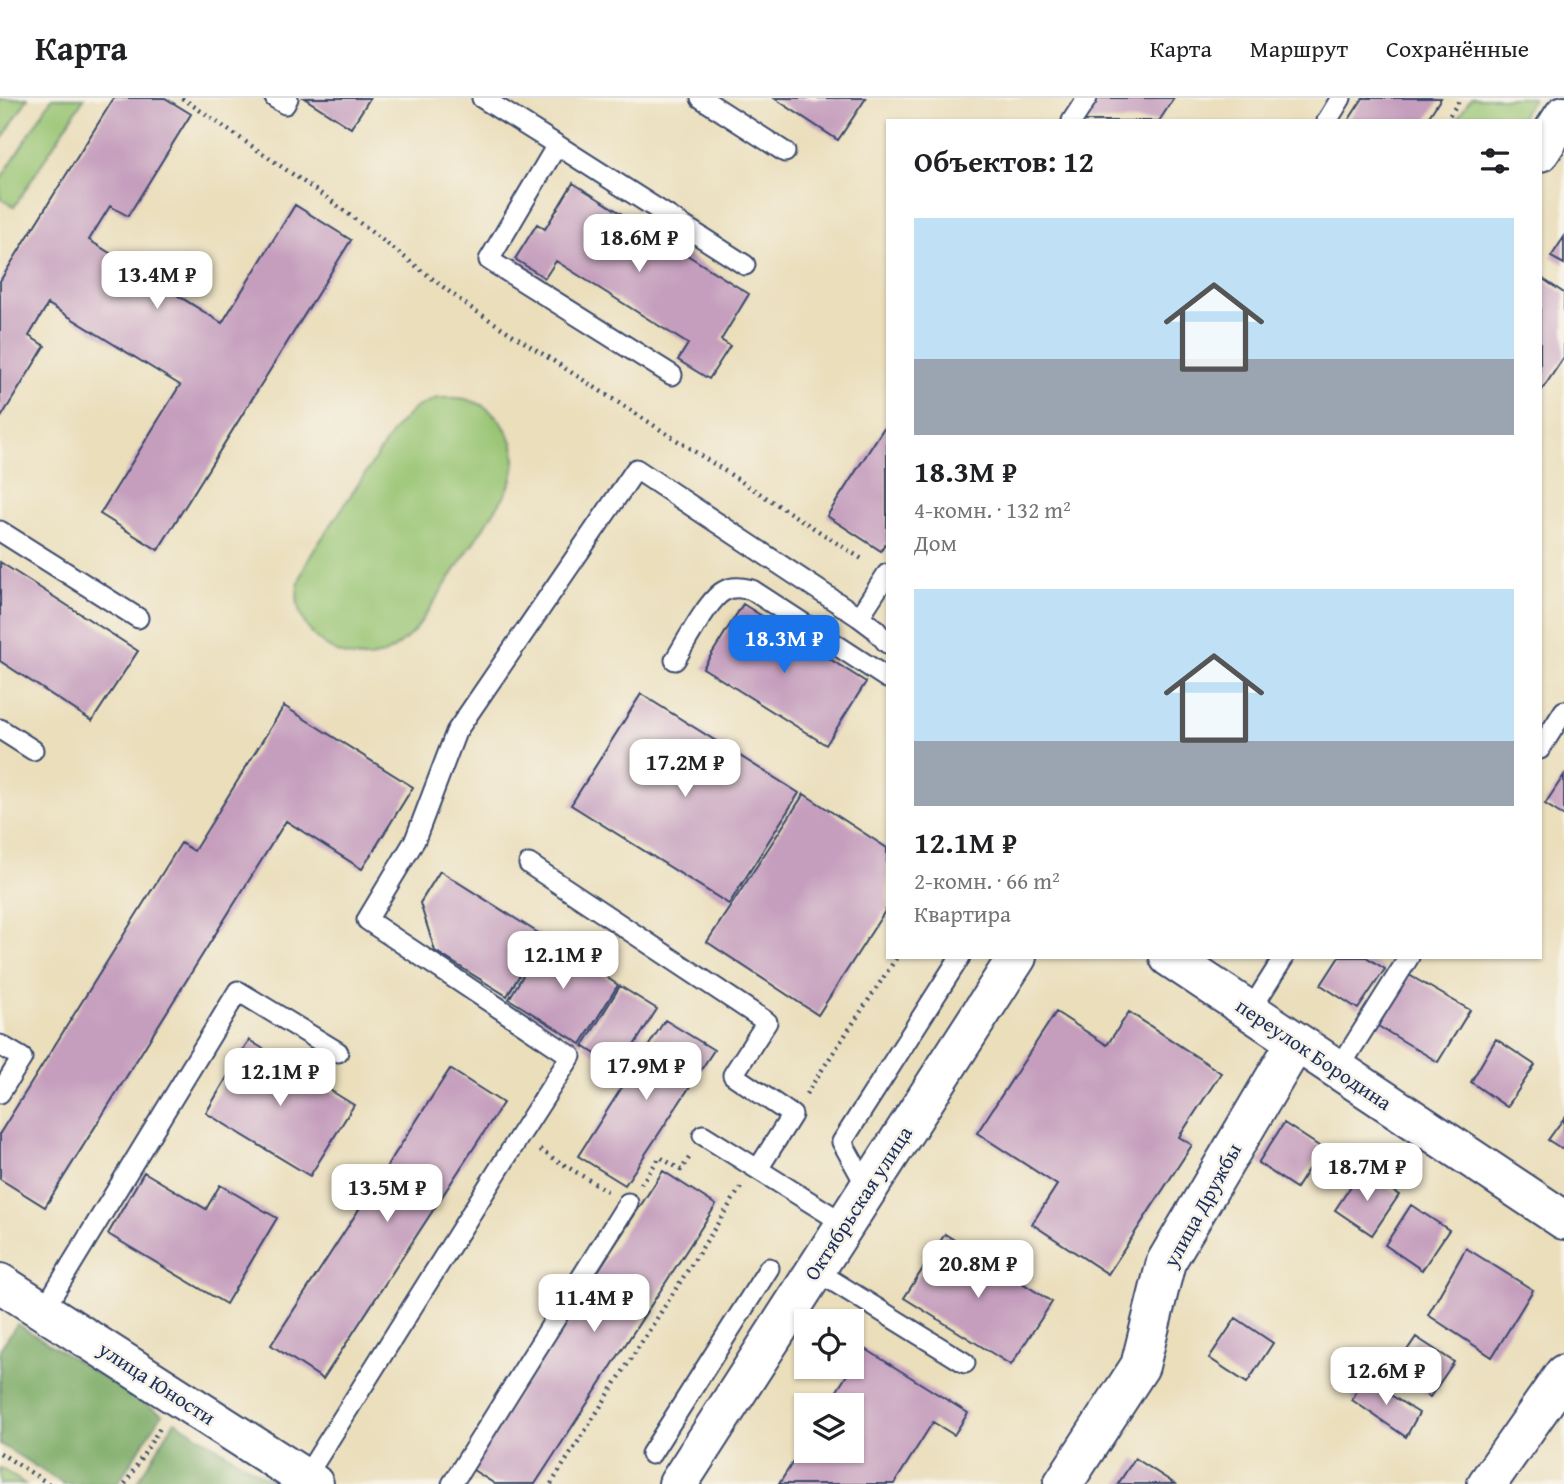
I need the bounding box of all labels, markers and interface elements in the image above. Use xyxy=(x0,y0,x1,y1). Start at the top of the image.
text: Карта xyxy=(35,24,127,72)
text: Карта xyxy=(1150,31,1212,66)
text: Маршрут xyxy=(1250,31,1348,66)
text: Сохранённые xyxy=(1386,31,1529,66)
text: Объектов: 12 xyxy=(914,139,1094,183)
icon: filters xyxy=(1476,142,1514,180)
pin: 18.6M ₽ xyxy=(574,214,704,274)
text: 18.6M ₽ xyxy=(599,220,679,253)
pin: 13.4M ₽ xyxy=(92,252,222,311)
text: 13.4M ₽ xyxy=(117,257,197,290)
icon: home xyxy=(1151,264,1277,390)
text: 18.3M ₽ xyxy=(914,449,1017,493)
text: 4-комн. · 132 m² xyxy=(914,493,1071,526)
text: Дом xyxy=(914,526,957,559)
pin: 18.3M ₽ xyxy=(719,616,849,675)
text: 18.3M ₽ xyxy=(744,621,824,654)
icon: home xyxy=(1151,635,1277,761)
pin: 17.2M ₽ xyxy=(620,740,750,799)
text: 17.2M ₽ xyxy=(645,745,725,778)
text: 12.1M ₽ xyxy=(914,820,1017,864)
text: 2-комн. · 66 m² xyxy=(914,864,1060,897)
text: Квартира xyxy=(914,897,1011,930)
pin: 12.1M ₽ xyxy=(498,932,628,991)
text: 12.1M ₽ xyxy=(523,937,603,970)
street label: переулок Бородина xyxy=(1230,990,1398,1118)
pin: 17.9M ₽ xyxy=(581,1042,711,1102)
pin: 12.1M ₽ xyxy=(215,1048,345,1108)
text: 17.9M ₽ xyxy=(606,1048,686,1081)
text: 12.1M ₽ xyxy=(240,1054,320,1087)
street label: Октябрьская улица xyxy=(796,1120,920,1286)
street label: улица Дружбы xyxy=(1155,1137,1249,1274)
pin: 18.7M ₽ xyxy=(1302,1144,1432,1203)
text: 18.7M ₽ xyxy=(1327,1149,1407,1182)
pin: 13.5M ₽ xyxy=(322,1164,452,1224)
text: 13.5M ₽ xyxy=(347,1170,427,1203)
pin: 20.8M ₽ xyxy=(913,1240,1043,1300)
text: 20.8M ₽ xyxy=(938,1246,1018,1279)
pin: 11.4M ₽ xyxy=(529,1274,659,1334)
text: 11.4M ₽ xyxy=(554,1280,634,1313)
map controls xyxy=(794,1309,864,1463)
button: locate xyxy=(794,1309,864,1379)
street label: улица Юности xyxy=(91,1333,222,1433)
pin: 12.6M ₽ xyxy=(1321,1348,1451,1407)
text: 12.6M ₽ xyxy=(1346,1353,1426,1386)
button: layers xyxy=(794,1393,864,1463)

